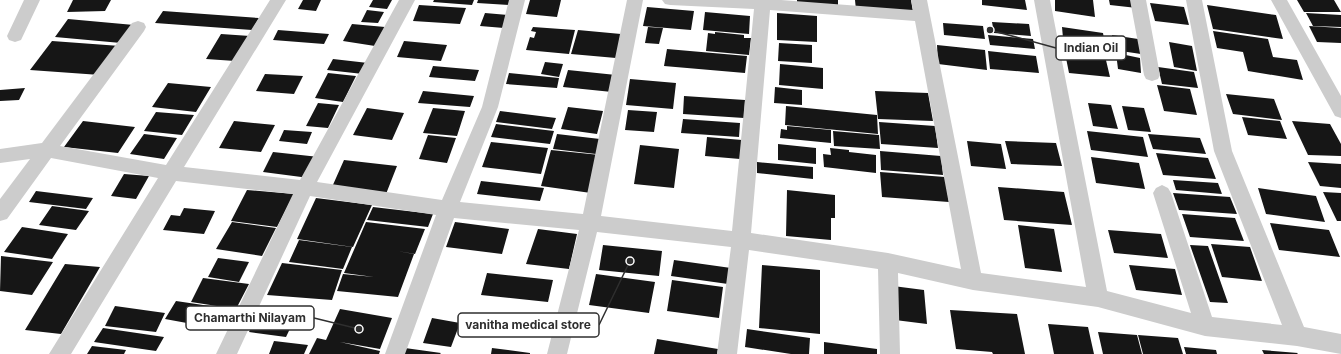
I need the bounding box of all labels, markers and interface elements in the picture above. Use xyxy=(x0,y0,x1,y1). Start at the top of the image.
callout: Indian Oil xyxy=(1056,36,1126,60)
text: Indian Oil xyxy=(1064,40,1118,55)
callout: Chamarthi Nilayam xyxy=(186,306,314,330)
text: Chamarthi Nilayam xyxy=(194,310,306,325)
callout: vanitha medical store xyxy=(458,313,599,337)
text: vanitha medical store xyxy=(465,317,591,332)

